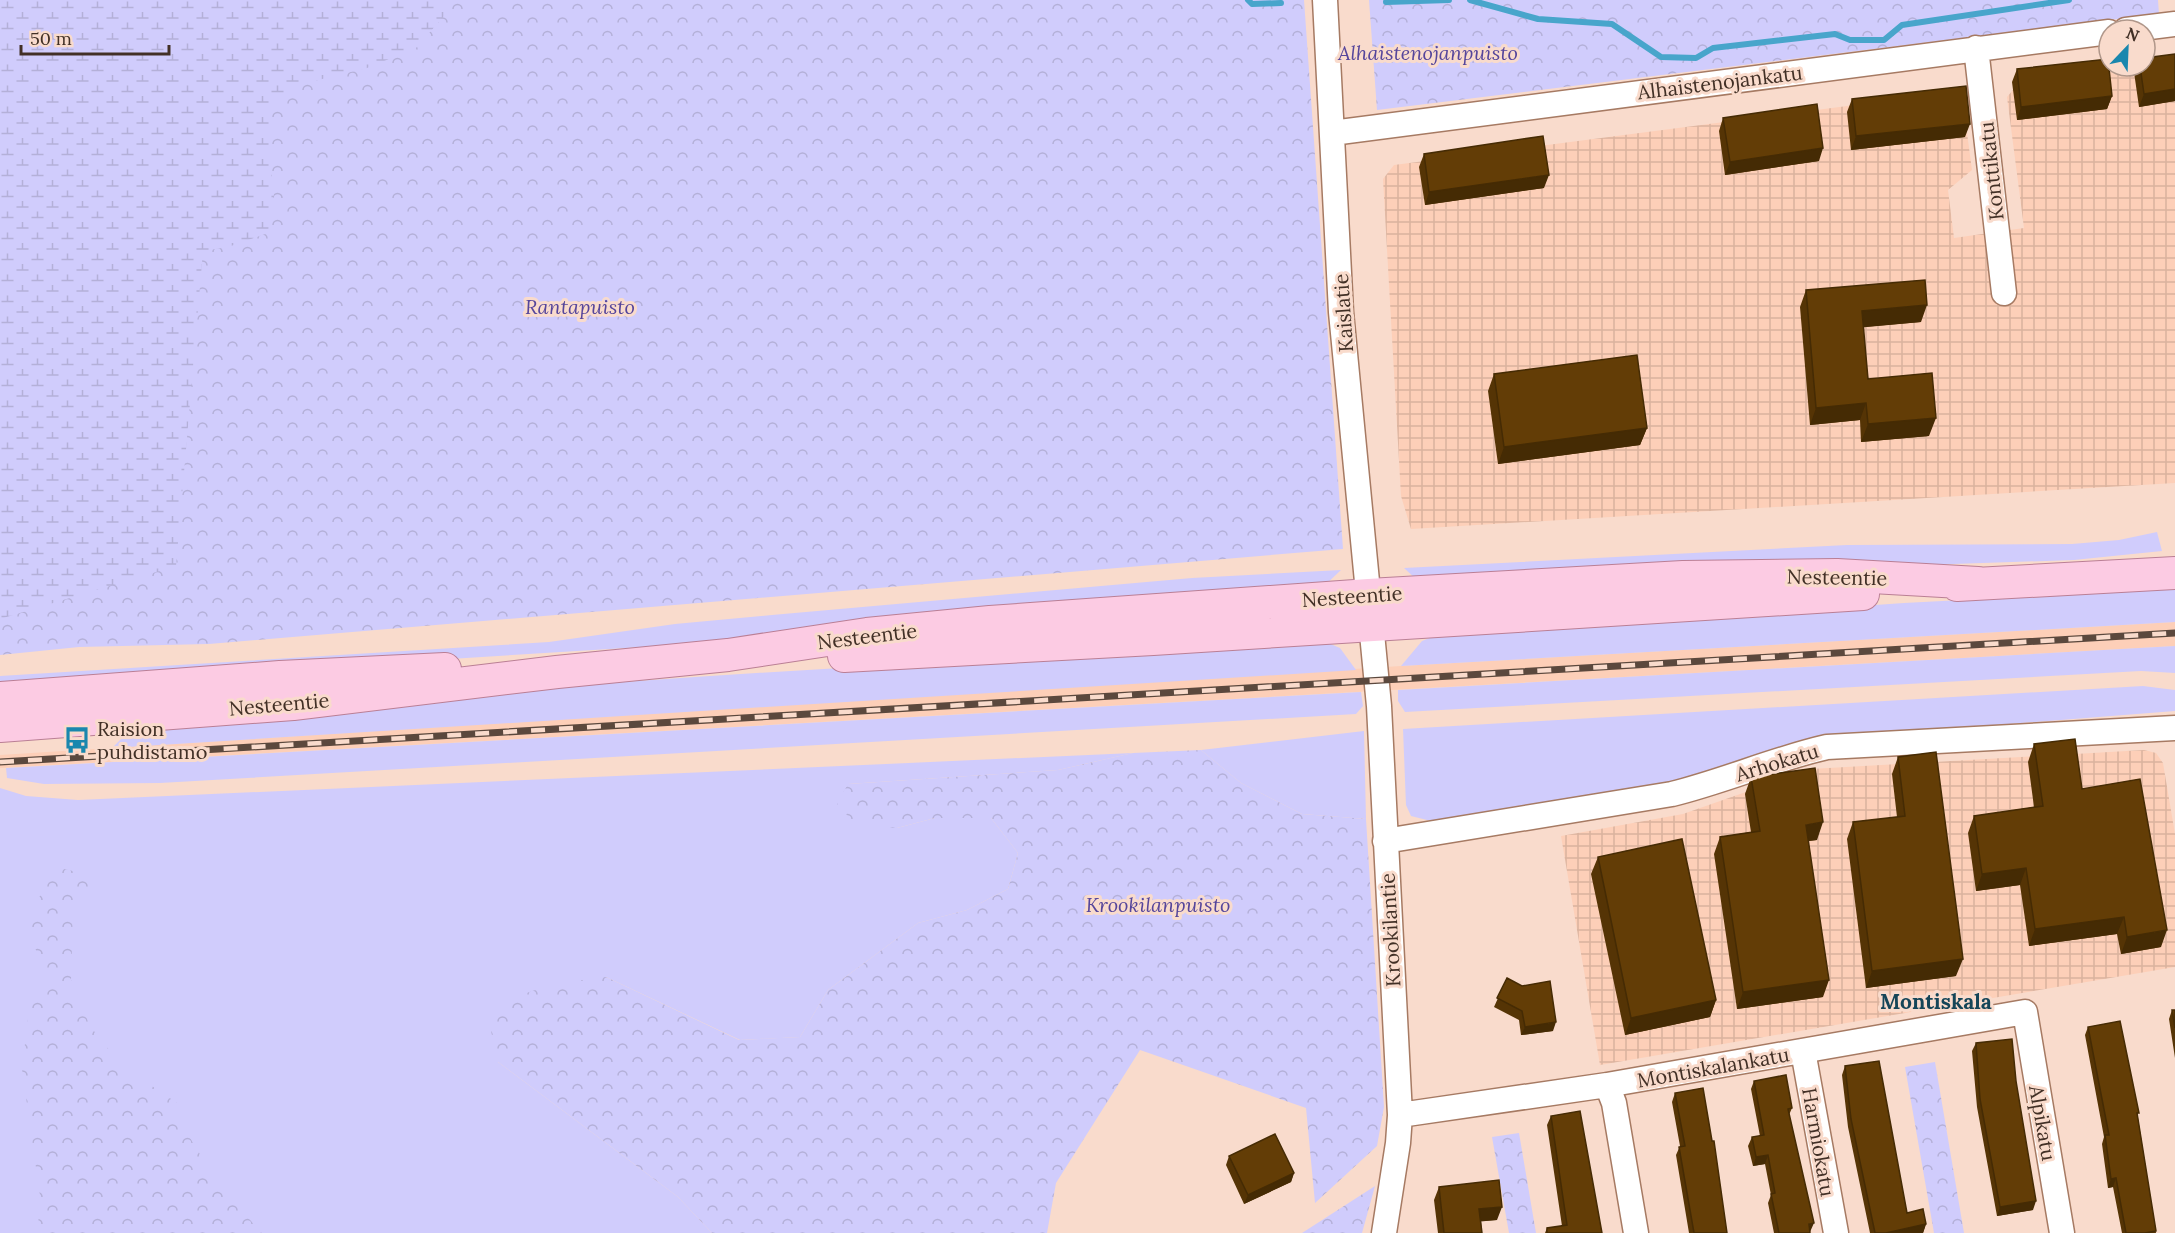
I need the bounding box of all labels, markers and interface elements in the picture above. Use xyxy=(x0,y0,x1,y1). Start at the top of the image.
scale bar xyxy=(21,18,170,56)
north arrow xyxy=(2097,18,2157,78)
text: N xyxy=(2123,23,2142,46)
text: 50 m xyxy=(30,27,72,50)
park label: Alhaistenojanpuisto xyxy=(1337,40,1518,65)
street label: Alhaistenojankatu xyxy=(1635,59,1804,105)
street label: Konttikatu xyxy=(1973,120,2009,221)
street label: Kaislatie xyxy=(1328,273,1358,353)
park label: Rantapuisto xyxy=(525,294,635,319)
street label: Nesteentie xyxy=(1786,564,1888,590)
street label: Nesteentie xyxy=(1301,580,1403,612)
street label: Nesteentie xyxy=(816,617,919,655)
street label: Nesteentie xyxy=(228,687,330,721)
place label: Raision puhdistamo xyxy=(97,716,207,764)
bus stop icon: Raision puhdistamo xyxy=(62,725,92,755)
street label: Arhokatu xyxy=(1732,738,1822,787)
street label: Krookilantie xyxy=(1375,872,1405,988)
park label: Krookilanpuisto xyxy=(1086,892,1230,917)
district label: Montiskala xyxy=(1880,988,1992,1015)
street label: Montiskalankatu xyxy=(1635,1041,1791,1093)
street label: Alpikatu xyxy=(2024,1082,2062,1163)
street label: Harmiokatu xyxy=(1797,1086,1841,1198)

